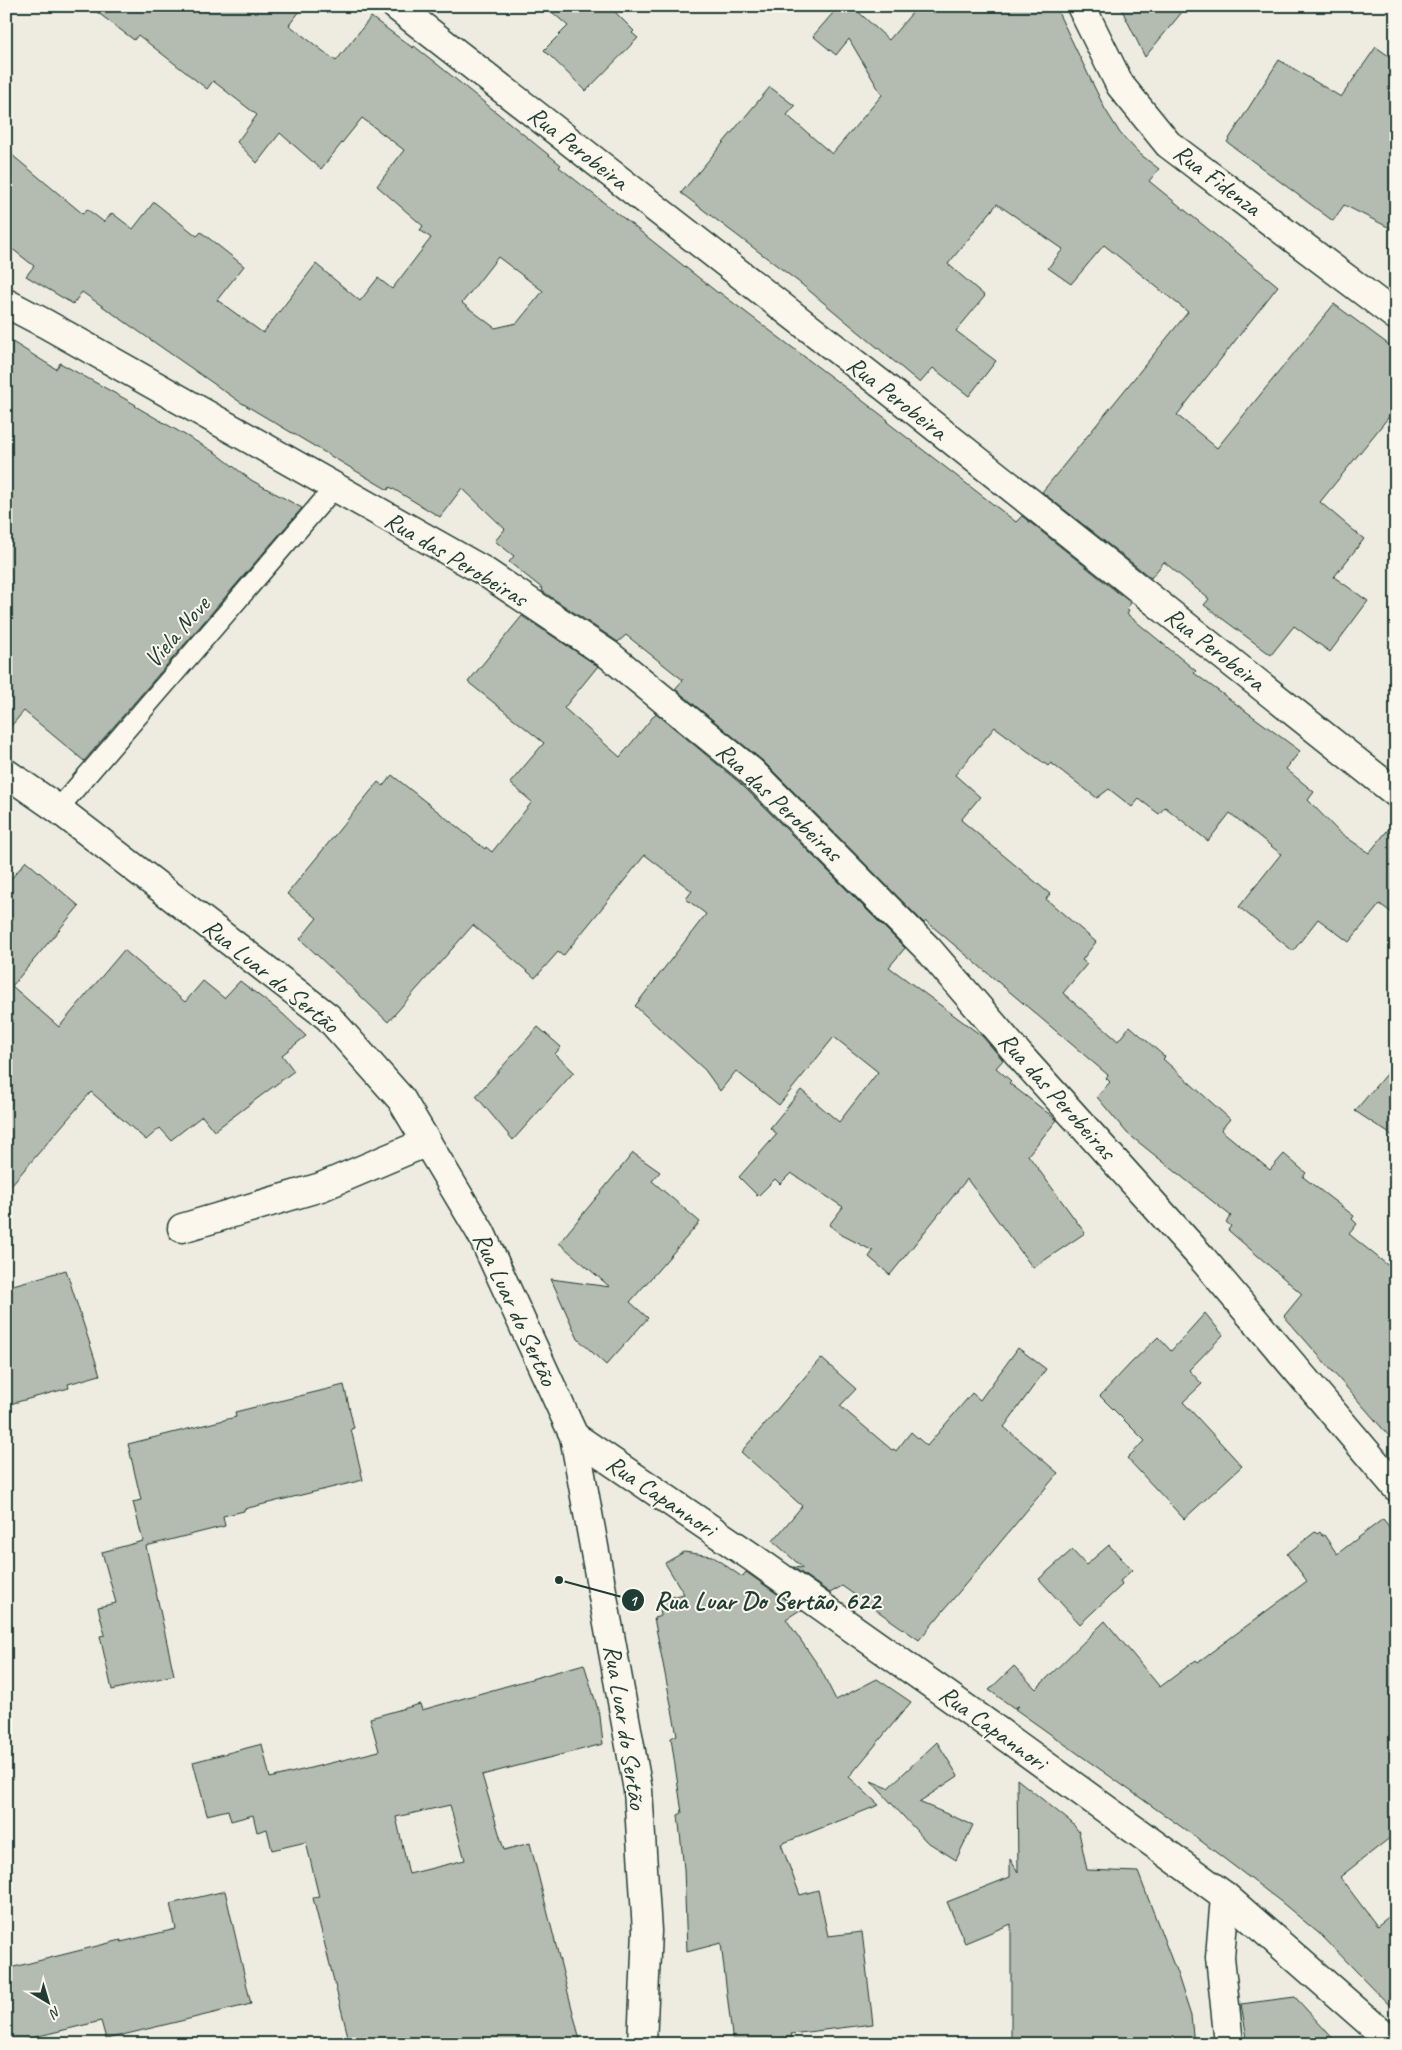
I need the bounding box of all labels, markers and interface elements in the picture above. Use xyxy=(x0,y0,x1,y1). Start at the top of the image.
street label: Rua Perobeira xyxy=(521,99,636,198)
street label: Rua Fidenza xyxy=(1167,137,1269,224)
street label: Rua Perobeira xyxy=(840,349,955,448)
street label: Rua das Perobeiras xyxy=(379,504,535,615)
street label: Viela Nove xyxy=(137,588,218,675)
street label: Rua Perobeira xyxy=(1158,600,1273,699)
street label: Rua das Perobeiras xyxy=(709,735,851,870)
street label: Rua Luar do Sertão xyxy=(196,911,346,1041)
street label: Rua das Perobeiras xyxy=(991,1025,1124,1168)
street label: Rua Luar do Sertão xyxy=(465,1227,565,1392)
street label: Rua Capannori xyxy=(600,1448,725,1546)
callout: Rua Luar Do Sertão, 622 xyxy=(620,1580,889,1621)
text: Rua Luar Do Sertão, 622 xyxy=(654,1584,882,1617)
text: 1 xyxy=(630,1592,639,1611)
street label: Rua Luar do Sertão xyxy=(596,1643,654,1813)
street label: Rua Capannori xyxy=(933,1678,1056,1780)
north arrow xyxy=(22,1978,72,2028)
text: N xyxy=(45,2002,64,2023)

